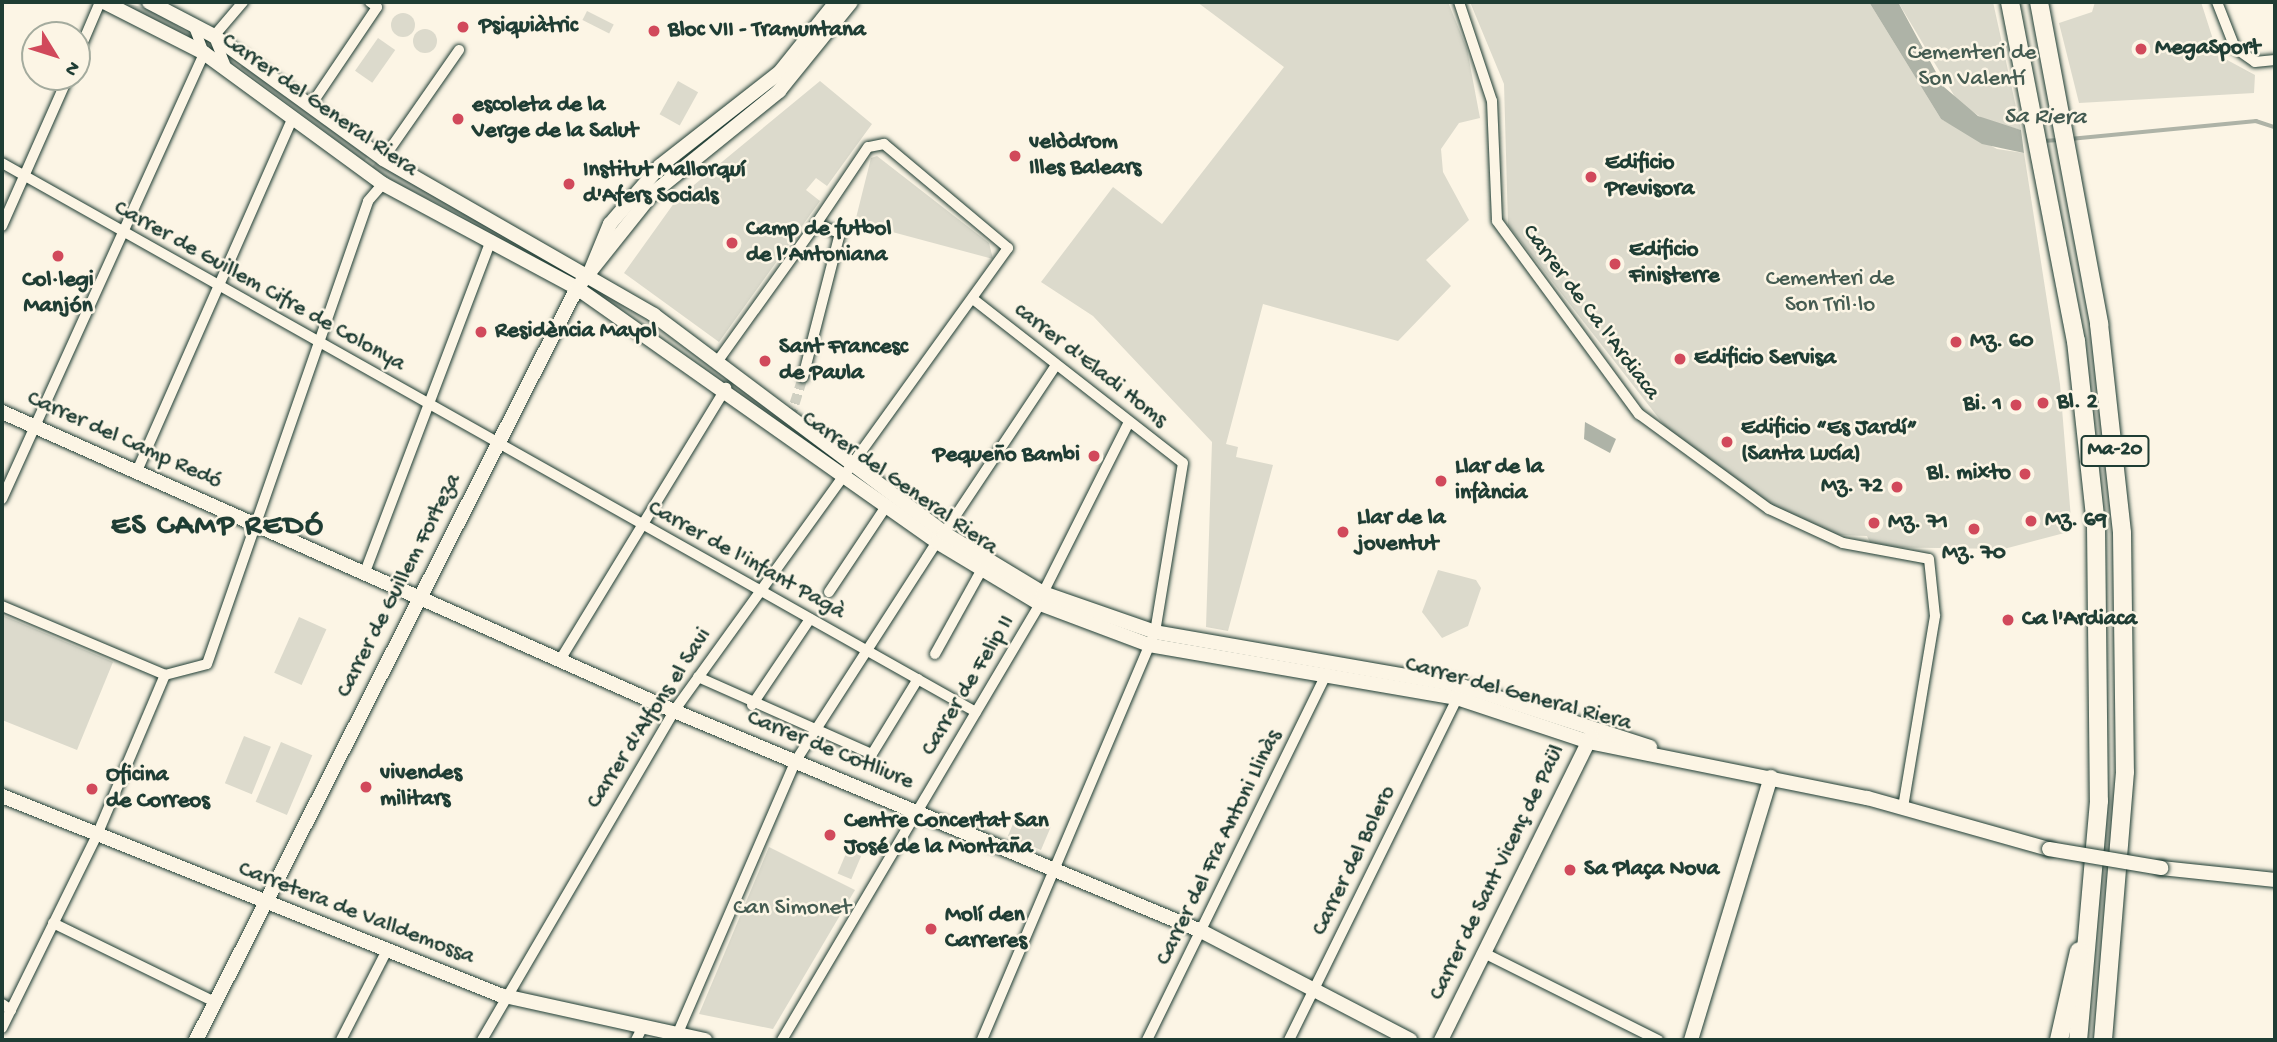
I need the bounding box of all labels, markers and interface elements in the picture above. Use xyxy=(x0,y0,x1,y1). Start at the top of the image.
place label: Psiquiàtric xyxy=(479,13,578,41)
marker: Psiquiàtric xyxy=(453,17,473,37)
place label: Bloc VII - Tramuntana xyxy=(668,17,866,45)
north arrow xyxy=(21,21,91,91)
marker: Bloc VII - Tramuntana xyxy=(646,23,662,39)
street label: Carrer del General Riera xyxy=(216,28,422,184)
place label: MegaSport xyxy=(2155,35,2260,63)
park label: Cementeri de Son Valentí xyxy=(1908,40,2036,94)
marker: MegaSport xyxy=(2133,41,2149,57)
text: N xyxy=(58,56,84,80)
place label: escoleta de la Verge de la Salut xyxy=(472,92,638,146)
water label: Sa Riera xyxy=(2004,103,2086,133)
marker: escoleta de la Verge de la Salut xyxy=(450,111,466,127)
place label: velòdrom Illes Balears xyxy=(1029,129,1141,183)
marker: velòdrom Illes Balears xyxy=(1007,148,1023,164)
place label: Edificio Previsora xyxy=(1605,150,1694,204)
place label: Institut Mallorquí d'Afers Socials xyxy=(583,157,746,211)
marker: Edificio Previsora xyxy=(1583,169,1599,185)
marker: Institut Mallorquí d'Afers Socials xyxy=(561,176,577,192)
street label: Carrer de Guillem Cifre de Colonya xyxy=(108,195,410,379)
place label: Camp de futbol de l’Antoniana xyxy=(746,216,891,270)
street label: Carrer de Ca l'Ardiaca xyxy=(1515,220,1665,406)
marker: Camp de futbol de l’Antoniana xyxy=(724,235,740,251)
place label: Edificio Finisterre xyxy=(1629,237,1720,291)
marker: Col·legi Manjón xyxy=(50,248,66,264)
marker: Edificio Finisterre xyxy=(1607,256,1623,272)
park label: Cementeri de Son Tril·lo xyxy=(1766,266,1894,320)
place label: Col·legi Manjón xyxy=(22,267,94,321)
street label: carrer d'Eladi Homs xyxy=(1008,297,1172,435)
place label: Residència Mayol xyxy=(495,318,657,346)
marker: Residència Mayol xyxy=(473,324,489,340)
place label: Mz. 60 xyxy=(1970,328,2033,356)
place label: Sant Francesc de Paula xyxy=(779,334,908,388)
marker: Mz. 60 xyxy=(1948,334,1964,350)
place label: Edificio Servisa xyxy=(1694,345,1836,373)
marker: Edificio Servisa xyxy=(1672,351,1688,367)
marker: Sant Francesc de Paula xyxy=(757,353,773,369)
street label: Carrer del Camp Redó xyxy=(22,386,226,496)
place label: Bl. 2 xyxy=(2057,389,2098,417)
place label: Bi. 1 xyxy=(1963,391,2002,419)
marker: Bl. 2 xyxy=(2035,395,2051,411)
marker: Bi. 1 xyxy=(2008,397,2024,413)
street label: Carrer del General Riera xyxy=(796,406,1002,562)
place label: Edificio “Es Jardí” (Santa Lucía) xyxy=(1741,415,1918,469)
marker: Edificio “Es Jardí” (Santa Lucía) xyxy=(1719,434,1735,450)
road number: Ma-20 xyxy=(2080,434,2150,468)
place label: Pequeño Bambi xyxy=(933,442,1080,470)
marker: Pequeño Bambi xyxy=(1086,448,1102,464)
place label: Llar de la infància xyxy=(1455,454,1543,508)
place label: Bl. mixto xyxy=(1927,460,2011,488)
marker: Bl. mixto xyxy=(2017,466,2033,482)
street label: Carrer de Guillem Forteza xyxy=(331,469,469,703)
marker: Llar de la infància xyxy=(1433,473,1449,489)
place label: Mz. 72 xyxy=(1821,473,1883,501)
marker: Mz. 72 xyxy=(1889,479,1905,495)
street label: Carrer de l'infant Pagà xyxy=(642,495,850,627)
place label: Llar de la joventut xyxy=(1357,505,1445,559)
place label: Mz. 69 xyxy=(2045,507,2107,535)
place label: Mz. 71 xyxy=(1888,509,1948,537)
district label: ES CAMP REDÓ xyxy=(112,510,324,546)
marker: Mz. 69 xyxy=(2023,513,2039,529)
marker: Mz. 71 xyxy=(1866,515,1882,531)
marker: Mz. 70 xyxy=(1966,521,1982,537)
marker: Llar de la joventut xyxy=(1335,524,1351,540)
place label: Mz. 70 xyxy=(1942,540,2006,568)
place label: Ca l'Ardiaca xyxy=(2022,606,2137,634)
street label: Carrer de Felip II xyxy=(916,611,1022,761)
marker: Ca l'Ardiaca xyxy=(2000,612,2016,628)
street label: Carrer d'Alfons el Savi xyxy=(581,624,719,814)
street label: Carrer del General Riera xyxy=(1402,651,1634,739)
street label: Carrer de Cotlliure xyxy=(743,705,917,797)
street label: Carrer del Fra Antoni Llinàs xyxy=(1151,726,1289,970)
street label: Carrer de Sant Vicenç de Paül xyxy=(1424,741,1572,1005)
place label: vivendes militars xyxy=(380,760,462,814)
place label: Oficina de Correos xyxy=(106,762,210,816)
marker: vivendes militars xyxy=(358,779,374,795)
marker: Oficina de Correos xyxy=(84,781,100,797)
street label: Carrer del Bolero xyxy=(1307,781,1403,941)
place label: Centre Concertat San José de la Montaña xyxy=(844,808,1049,862)
marker: Centre Concertat San José de la Montaña xyxy=(822,827,838,843)
street label: Carretera de Valldemossa xyxy=(234,856,478,972)
place label: Sa Plaça Nova xyxy=(1584,856,1719,884)
marker: Sa Plaça Nova xyxy=(1562,862,1578,878)
park label: Can Simonet xyxy=(733,895,851,923)
place label: Molí den Carreres xyxy=(945,902,1027,956)
marker: Molí den Carreres xyxy=(923,921,939,937)

